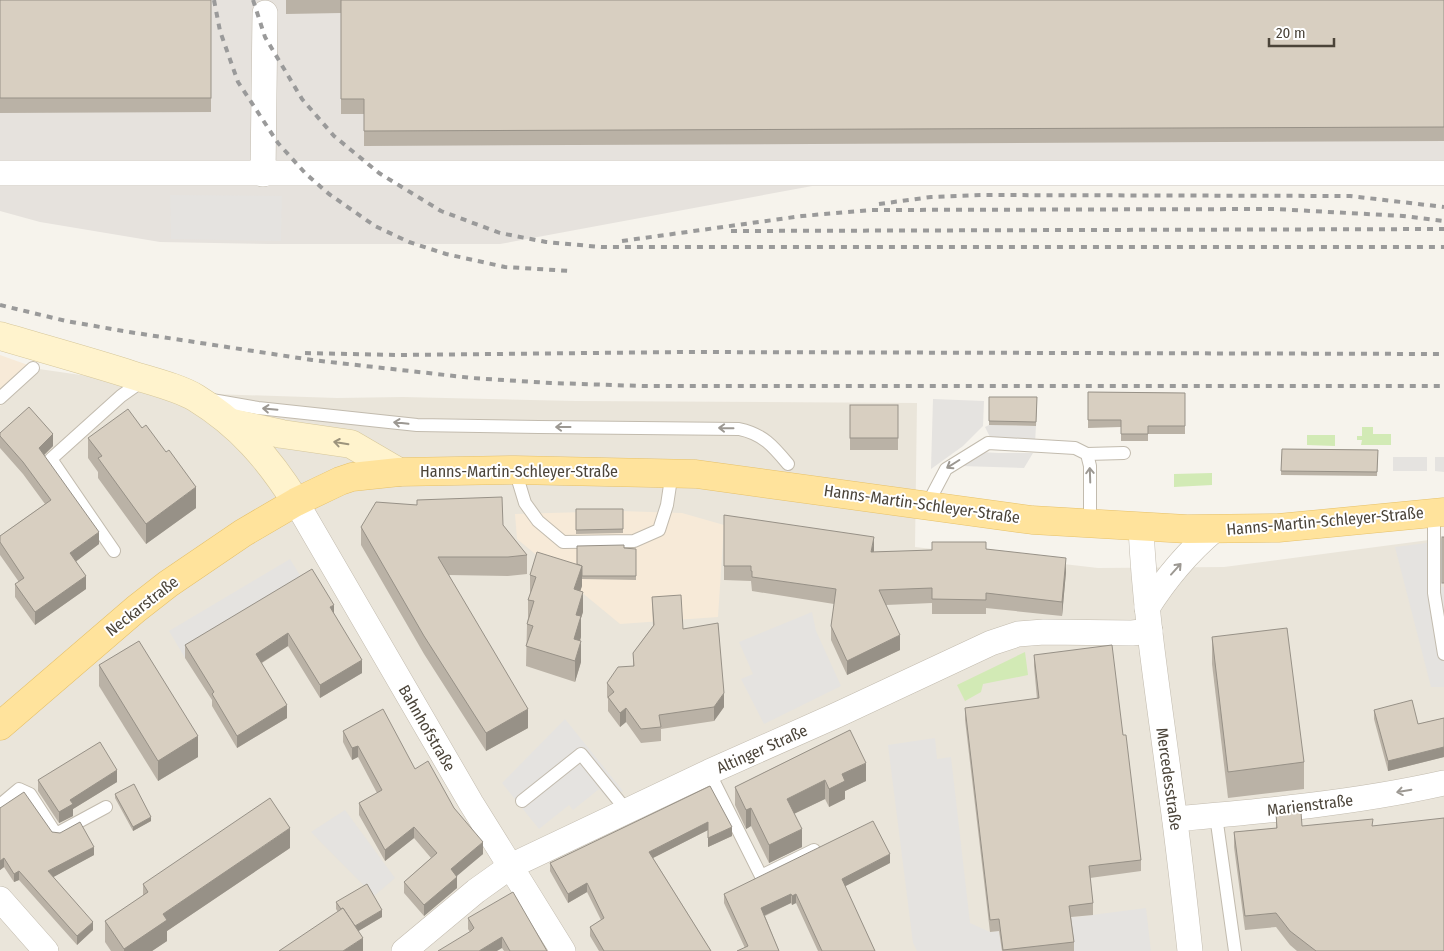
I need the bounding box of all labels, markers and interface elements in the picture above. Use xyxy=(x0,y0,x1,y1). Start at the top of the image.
scale bar xyxy=(1269,15,1334,47)
text: 20 m xyxy=(1276,24,1306,42)
one-way arrow xyxy=(263,404,279,414)
one-way arrow xyxy=(393,418,409,428)
one-way arrow xyxy=(555,422,572,432)
one-way arrow xyxy=(718,423,734,433)
one-way arrow xyxy=(333,437,349,447)
one-way arrow xyxy=(947,460,961,470)
street label: Hanns-Martin-Schleyer-Straße xyxy=(420,462,618,481)
one-way arrow xyxy=(1085,467,1095,484)
street label: Hanns-Martin-Schleyer-Straße xyxy=(823,481,1021,527)
street label: Hanns-Martin-Schleyer-Straße xyxy=(1226,503,1424,539)
one-way arrow xyxy=(1170,562,1181,575)
street label: Neckarstraße xyxy=(102,572,182,640)
street label: Bahnhofstraße xyxy=(395,681,459,775)
street label: Altinger Straße xyxy=(714,720,810,777)
street label: Mercedesstraße xyxy=(1152,726,1186,832)
one-way arrow xyxy=(1396,786,1412,796)
street label: Marienstraße xyxy=(1266,790,1354,820)

